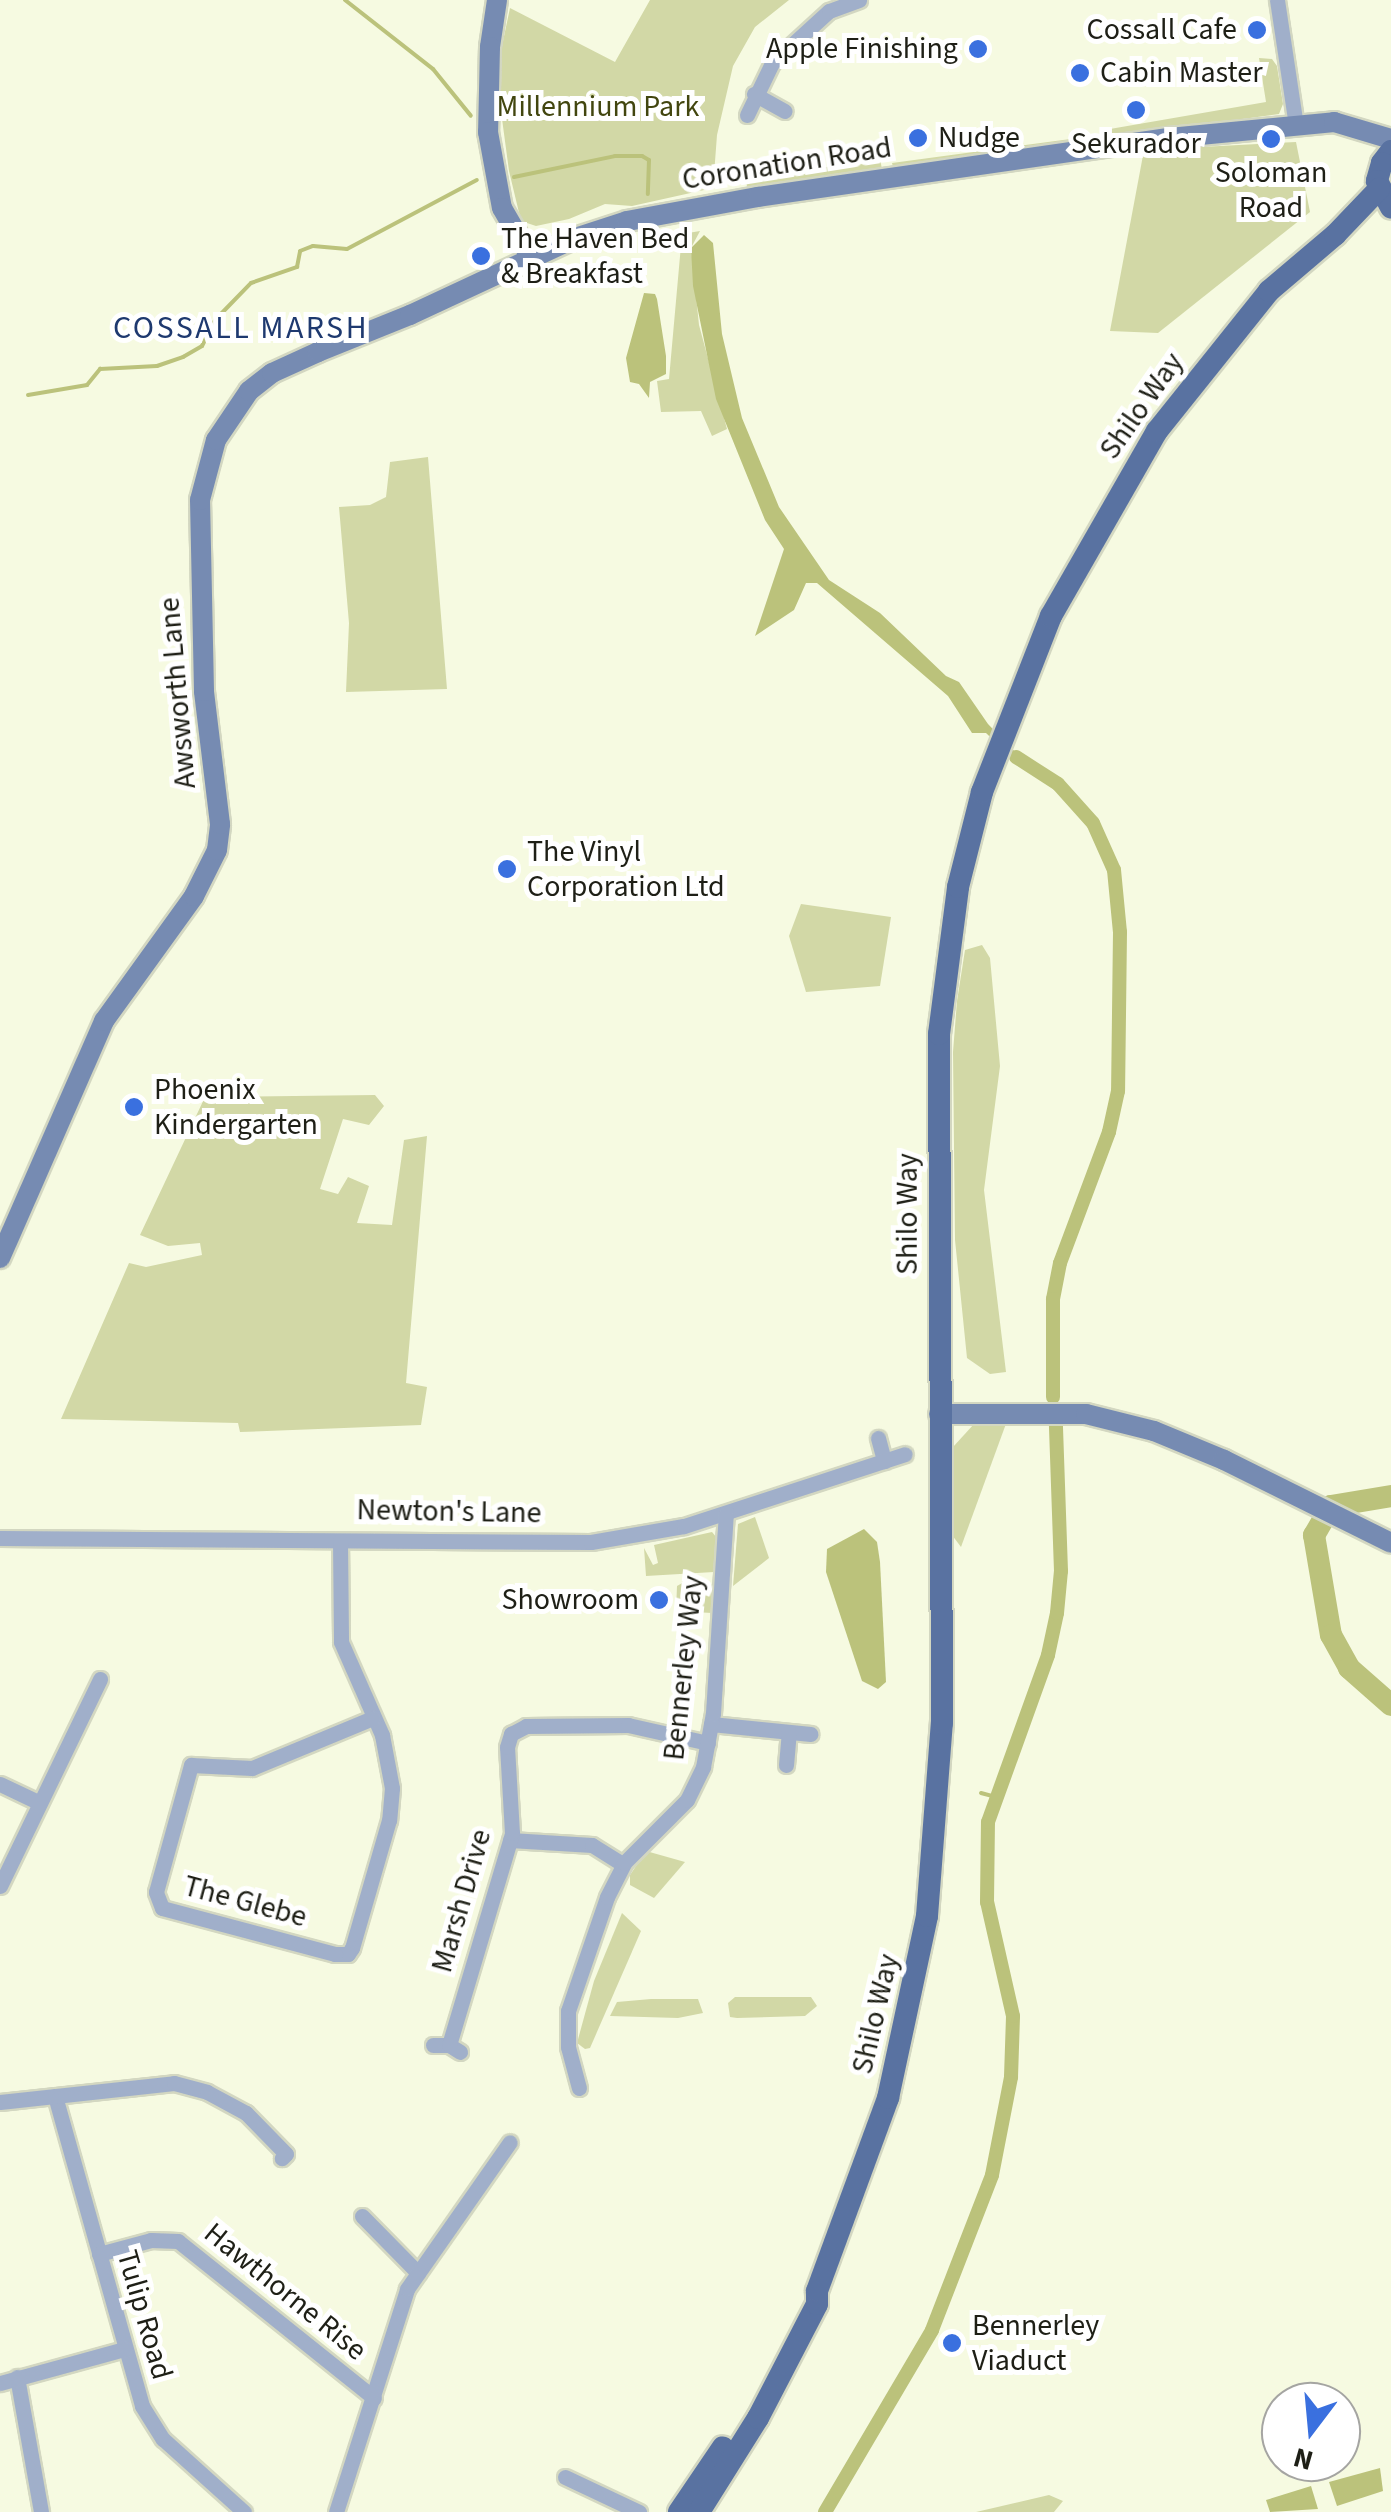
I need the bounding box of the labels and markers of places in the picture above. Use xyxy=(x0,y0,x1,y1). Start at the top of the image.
place label: Cossall Cafe xyxy=(1087,12,1237,48)
marker: Cossall Cafe xyxy=(1246,19,1268,41)
place label: Apple Finishing xyxy=(766,31,958,67)
marker: Apple Finishing xyxy=(967,38,989,60)
place label: Cabin Master xyxy=(1100,55,1263,91)
marker: Cabin Master xyxy=(1069,62,1091,84)
marker: Sekurador xyxy=(1125,99,1147,121)
place label: Nudge xyxy=(938,120,1020,156)
place label: Sekurador xyxy=(1071,126,1201,162)
marker: Nudge xyxy=(907,127,929,149)
marker: Soloman Road xyxy=(1260,128,1282,150)
place label: Soloman Road xyxy=(1215,155,1327,226)
place label: The Haven Bed & Breakfast xyxy=(501,221,689,292)
marker: The Haven Bed & Breakfast xyxy=(470,245,492,267)
place label: The Vinyl Corporation Ltd xyxy=(527,834,725,904)
marker: The Vinyl Corporation Ltd xyxy=(496,858,518,880)
place label: Phoenix Kindergarten xyxy=(154,1072,318,1142)
marker: Phoenix Kindergarten xyxy=(123,1096,145,1118)
place label: Showroom xyxy=(501,1582,639,1618)
marker: Showroom xyxy=(648,1589,670,1611)
place label: Bennerley Viaduct xyxy=(972,2308,1099,2378)
marker: Bennerley Viaduct xyxy=(941,2332,963,2354)

